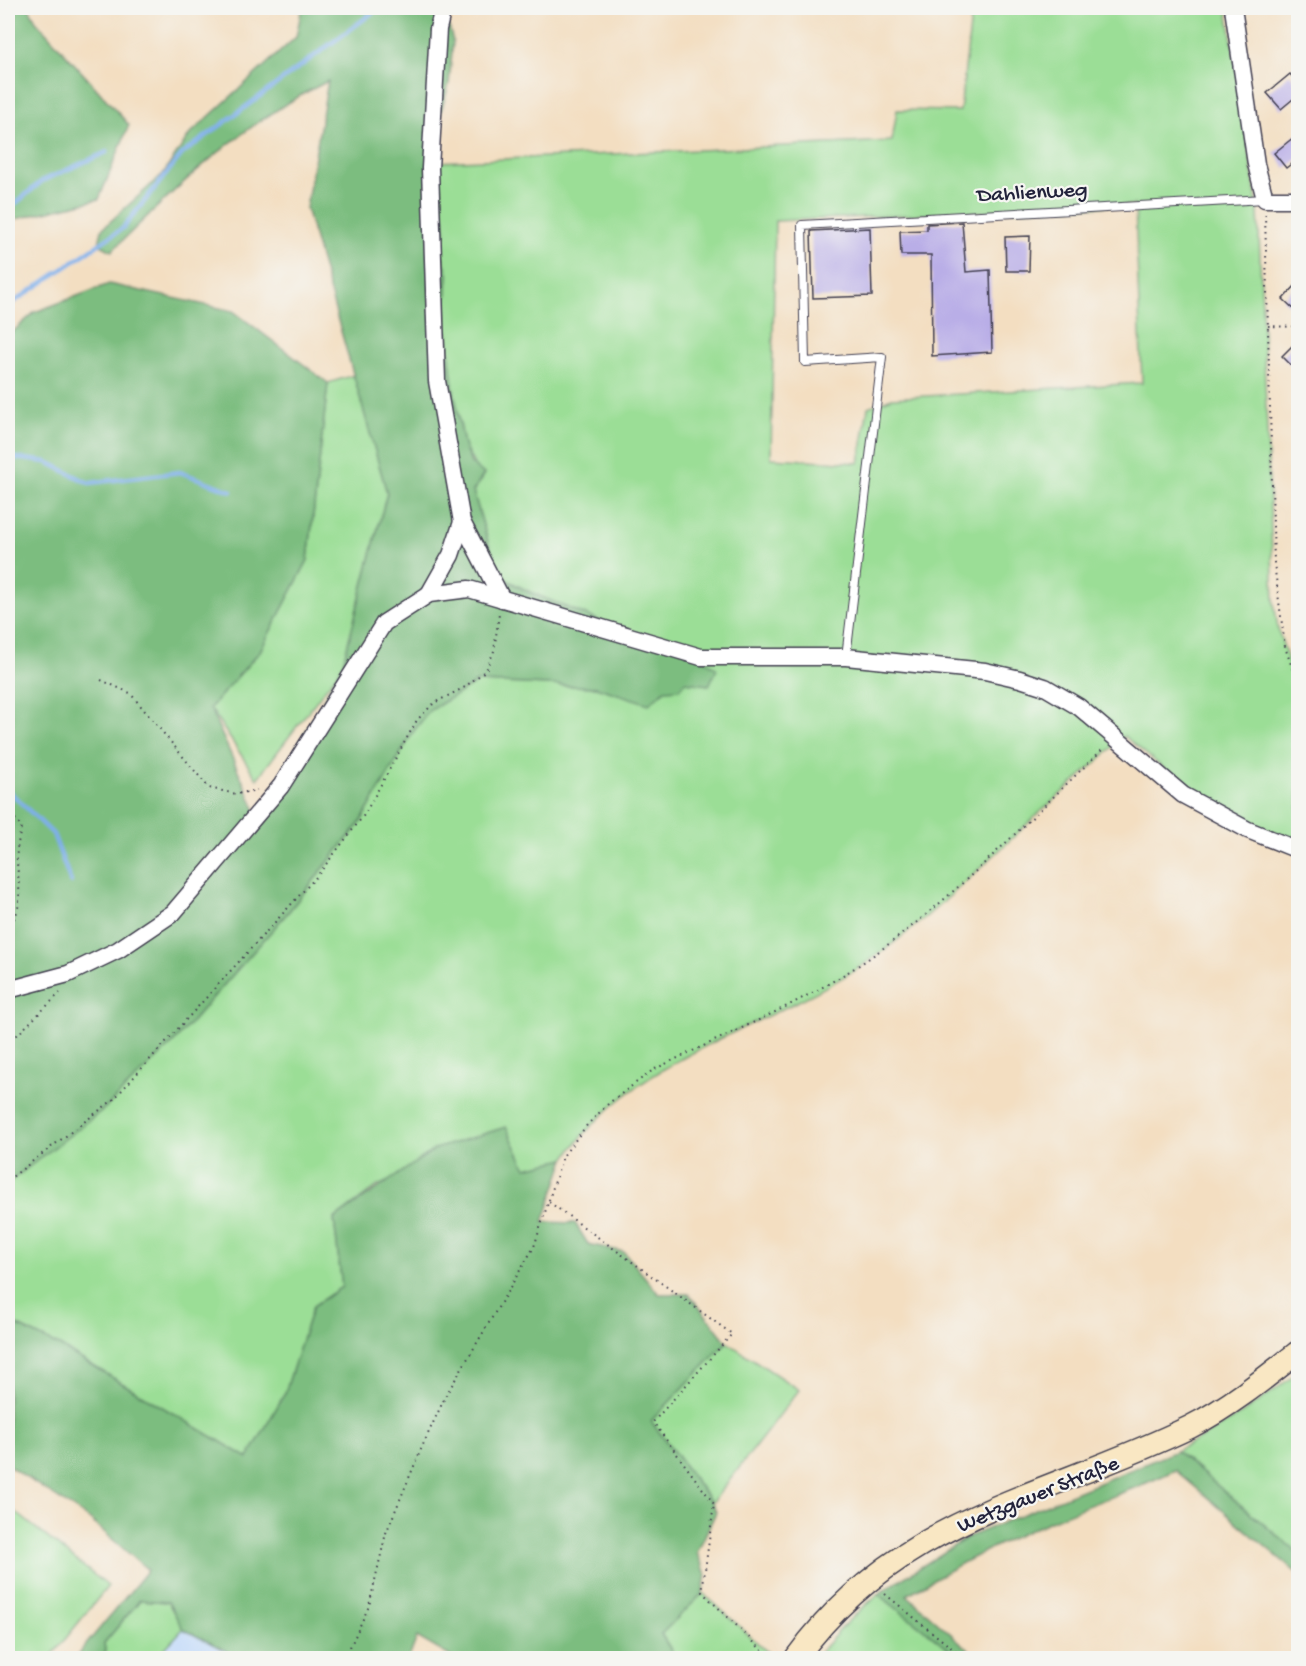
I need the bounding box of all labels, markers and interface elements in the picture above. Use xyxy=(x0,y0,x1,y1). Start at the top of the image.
street label: Dahlienweg xyxy=(974,178,1088,210)
street label: Wetzgauer Straße xyxy=(954,1451,1124,1540)

